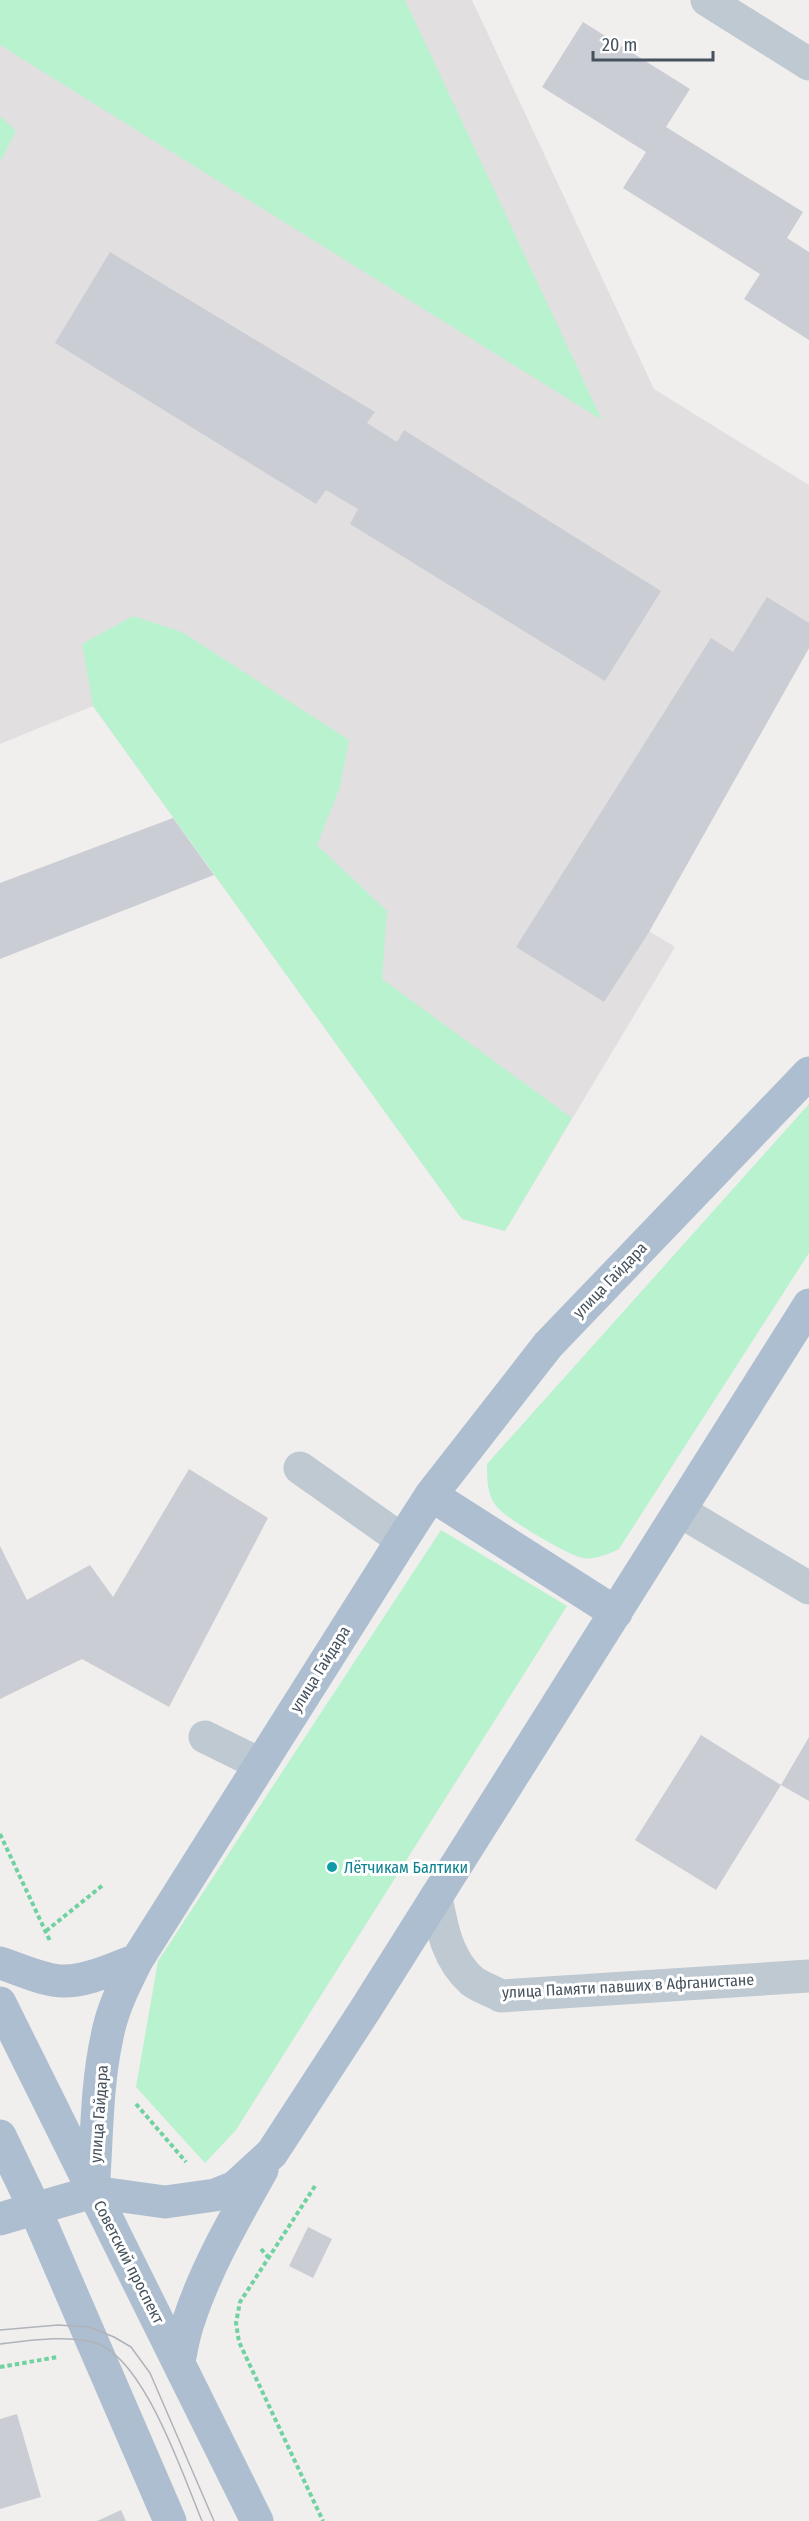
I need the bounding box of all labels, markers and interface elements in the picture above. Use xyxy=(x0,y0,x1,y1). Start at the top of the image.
scale bar xyxy=(593,24,713,62)
text: 20 m xyxy=(602,34,637,56)
street label: улица Гайдара xyxy=(569,1238,651,1322)
street label: улица Гайдара xyxy=(286,1622,354,1716)
place label: Лётчикам Балтики xyxy=(344,1858,468,1877)
marker: Лётчикам Балтики xyxy=(325,1860,339,1874)
street label: улица Памяти павших в Афганистане xyxy=(501,1970,755,2002)
street label: улица Гайдара xyxy=(86,2064,112,2164)
street label: Советский проспект xyxy=(90,2197,169,2327)

